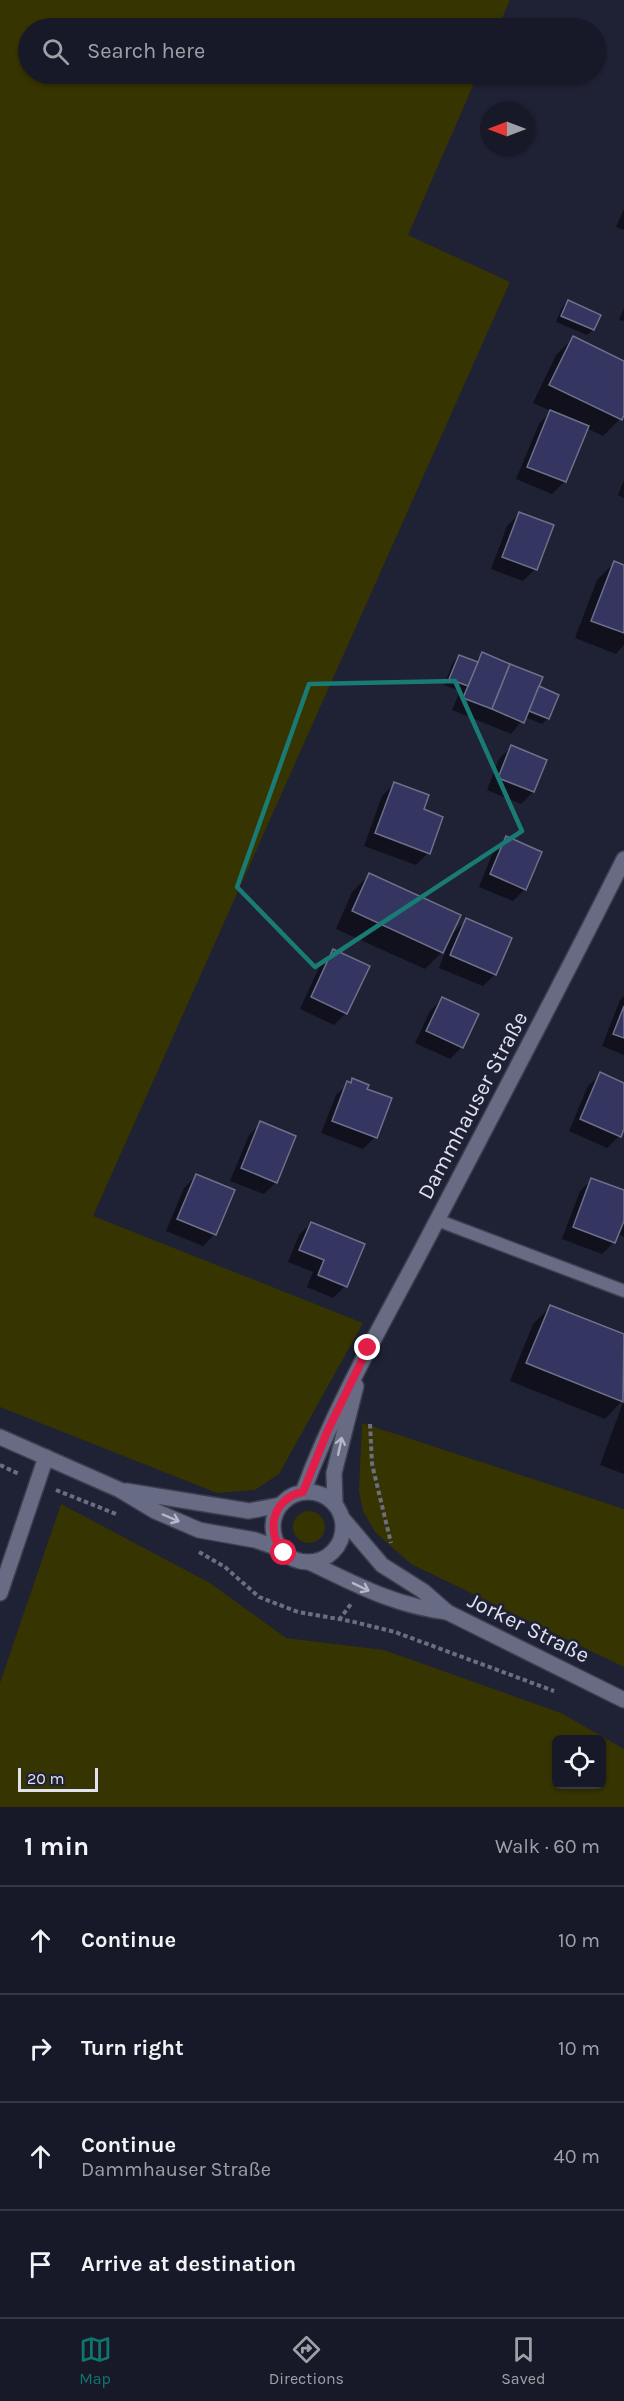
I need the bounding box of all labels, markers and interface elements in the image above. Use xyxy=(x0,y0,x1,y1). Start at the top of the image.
search box xyxy=(18,18,606,84)
icon: search xyxy=(39,35,72,68)
text: Search here xyxy=(87,38,205,64)
north arrow xyxy=(480,102,534,156)
street label: Dammhauser Straße xyxy=(412,1007,533,1204)
route end xyxy=(354,1334,380,1360)
one-way arrow xyxy=(335,1437,346,1456)
one-way arrow xyxy=(162,1513,180,1524)
route start xyxy=(270,1539,296,1565)
one-way arrow xyxy=(352,1582,370,1594)
street label: Jorker Straße xyxy=(463,1587,594,1669)
map controls xyxy=(552,1735,606,1789)
button: locate xyxy=(552,1735,606,1789)
scale bar xyxy=(18,1765,98,1792)
text: 20 m xyxy=(27,1769,65,1788)
text: 1 min xyxy=(24,1831,89,1862)
text: Walk · 60 m xyxy=(495,1835,600,1858)
icon: ahead xyxy=(24,1924,57,1957)
text: Continue xyxy=(81,1927,176,1953)
text: 10 m xyxy=(558,1929,600,1952)
icon: right xyxy=(24,2032,57,2065)
text: Turn right xyxy=(81,2035,184,2061)
text: 10 m xyxy=(558,2037,600,2060)
text: Continue xyxy=(81,2132,176,2158)
icon: ahead xyxy=(24,2140,57,2173)
text: 40 m xyxy=(554,2145,600,2168)
text: Dammhauser Straße xyxy=(81,2158,271,2181)
icon: arrive xyxy=(24,2248,57,2281)
text: Arrive at destination xyxy=(81,2251,296,2277)
tab: Map xyxy=(79,2333,112,2388)
tab: Directions xyxy=(269,2333,344,2388)
tab: Saved xyxy=(501,2333,545,2388)

